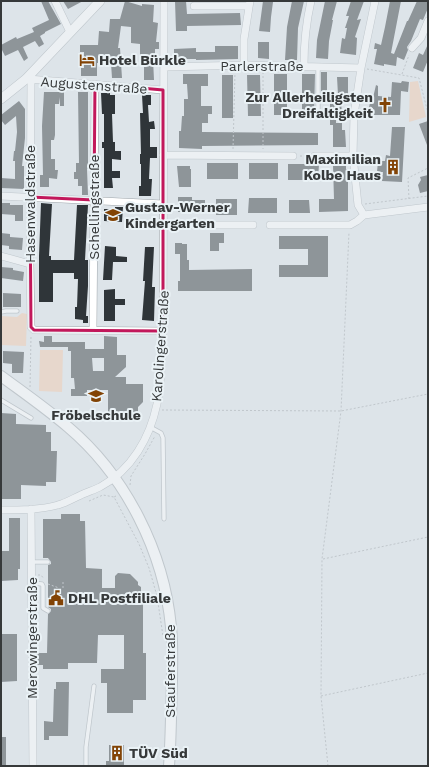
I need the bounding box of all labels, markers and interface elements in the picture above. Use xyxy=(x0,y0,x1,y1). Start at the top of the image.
hotel icon: Hotel Bürkle xyxy=(78,51,96,69)
place label: Hotel Bürkle xyxy=(99,52,186,68)
street label: Parlerstraße xyxy=(220,58,304,74)
street label: Augustenstraße xyxy=(40,73,148,97)
place label: Zur Allerheiligsten Dreifaltigkeit xyxy=(246,89,373,121)
church icon: Zur Allerheiligsten Dreifaltigkeit xyxy=(376,96,394,114)
street label: Hasenwaldstraße xyxy=(22,145,38,263)
place label: Maximilian Kolbe Haus xyxy=(303,151,382,183)
street label: Schellingstraße xyxy=(86,154,102,260)
building icon: Maximilian Kolbe Haus xyxy=(384,158,402,176)
place label: Gustav-Werner Kindergarten xyxy=(125,199,230,231)
school or university icon: Gustav-Werner Kindergarten xyxy=(104,206,122,224)
street label: Karolingerstraße xyxy=(148,290,172,402)
school or university icon: Fröbelschule xyxy=(87,387,105,405)
place label: Fröbelschule xyxy=(51,407,141,423)
street label: Merowingerstraße xyxy=(24,577,40,699)
public building icon: DHL Postfiliale xyxy=(47,589,65,607)
place label: DHL Postfiliale xyxy=(68,590,171,606)
street label: Stauferstraße xyxy=(162,624,178,718)
building icon: TÜV Süd xyxy=(108,744,126,762)
place label: TÜV Süd xyxy=(129,745,188,761)

